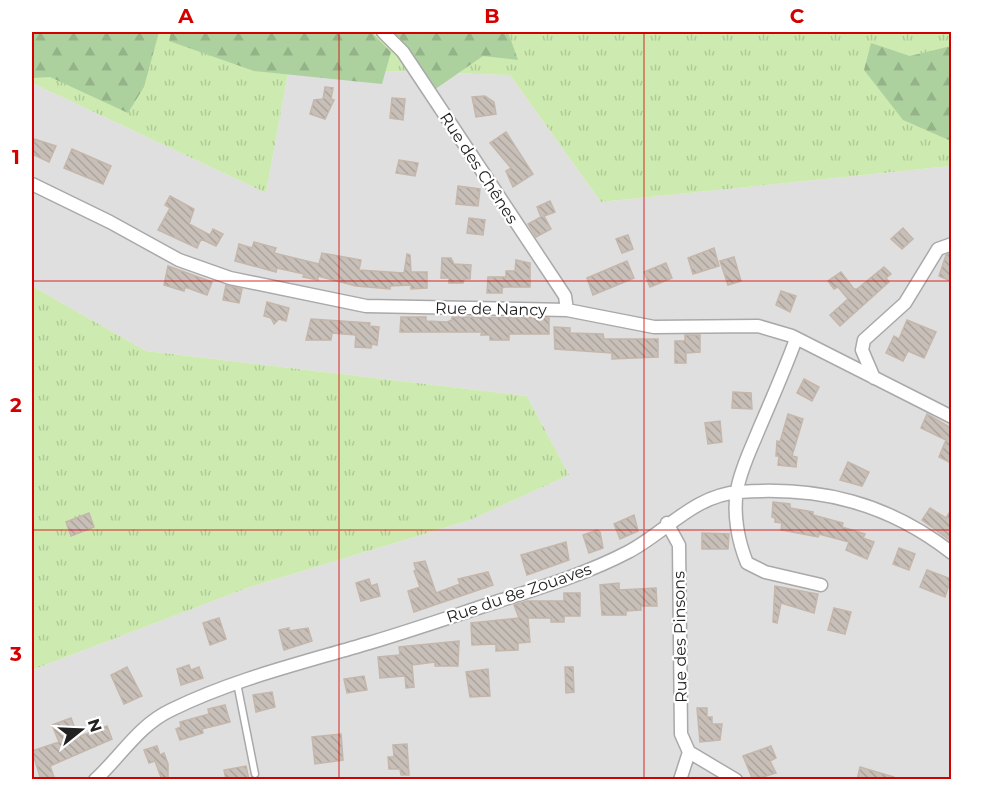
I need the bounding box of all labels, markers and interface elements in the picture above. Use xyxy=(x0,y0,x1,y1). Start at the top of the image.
text: A xyxy=(177,4,194,28)
text: B xyxy=(484,4,500,28)
text: C xyxy=(790,4,805,28)
street label: Rue des Chênes xyxy=(436,109,522,227)
text: 1 xyxy=(12,145,20,169)
street label: Rue de Nancy xyxy=(435,299,547,319)
text: 2 xyxy=(10,393,22,417)
street label: Rue du 8e Zouaves xyxy=(444,559,594,627)
street label: Rue des Pinsons xyxy=(669,571,691,703)
text: 3 xyxy=(9,642,22,666)
north arrow xyxy=(51,700,111,760)
text: N xyxy=(84,716,106,735)

